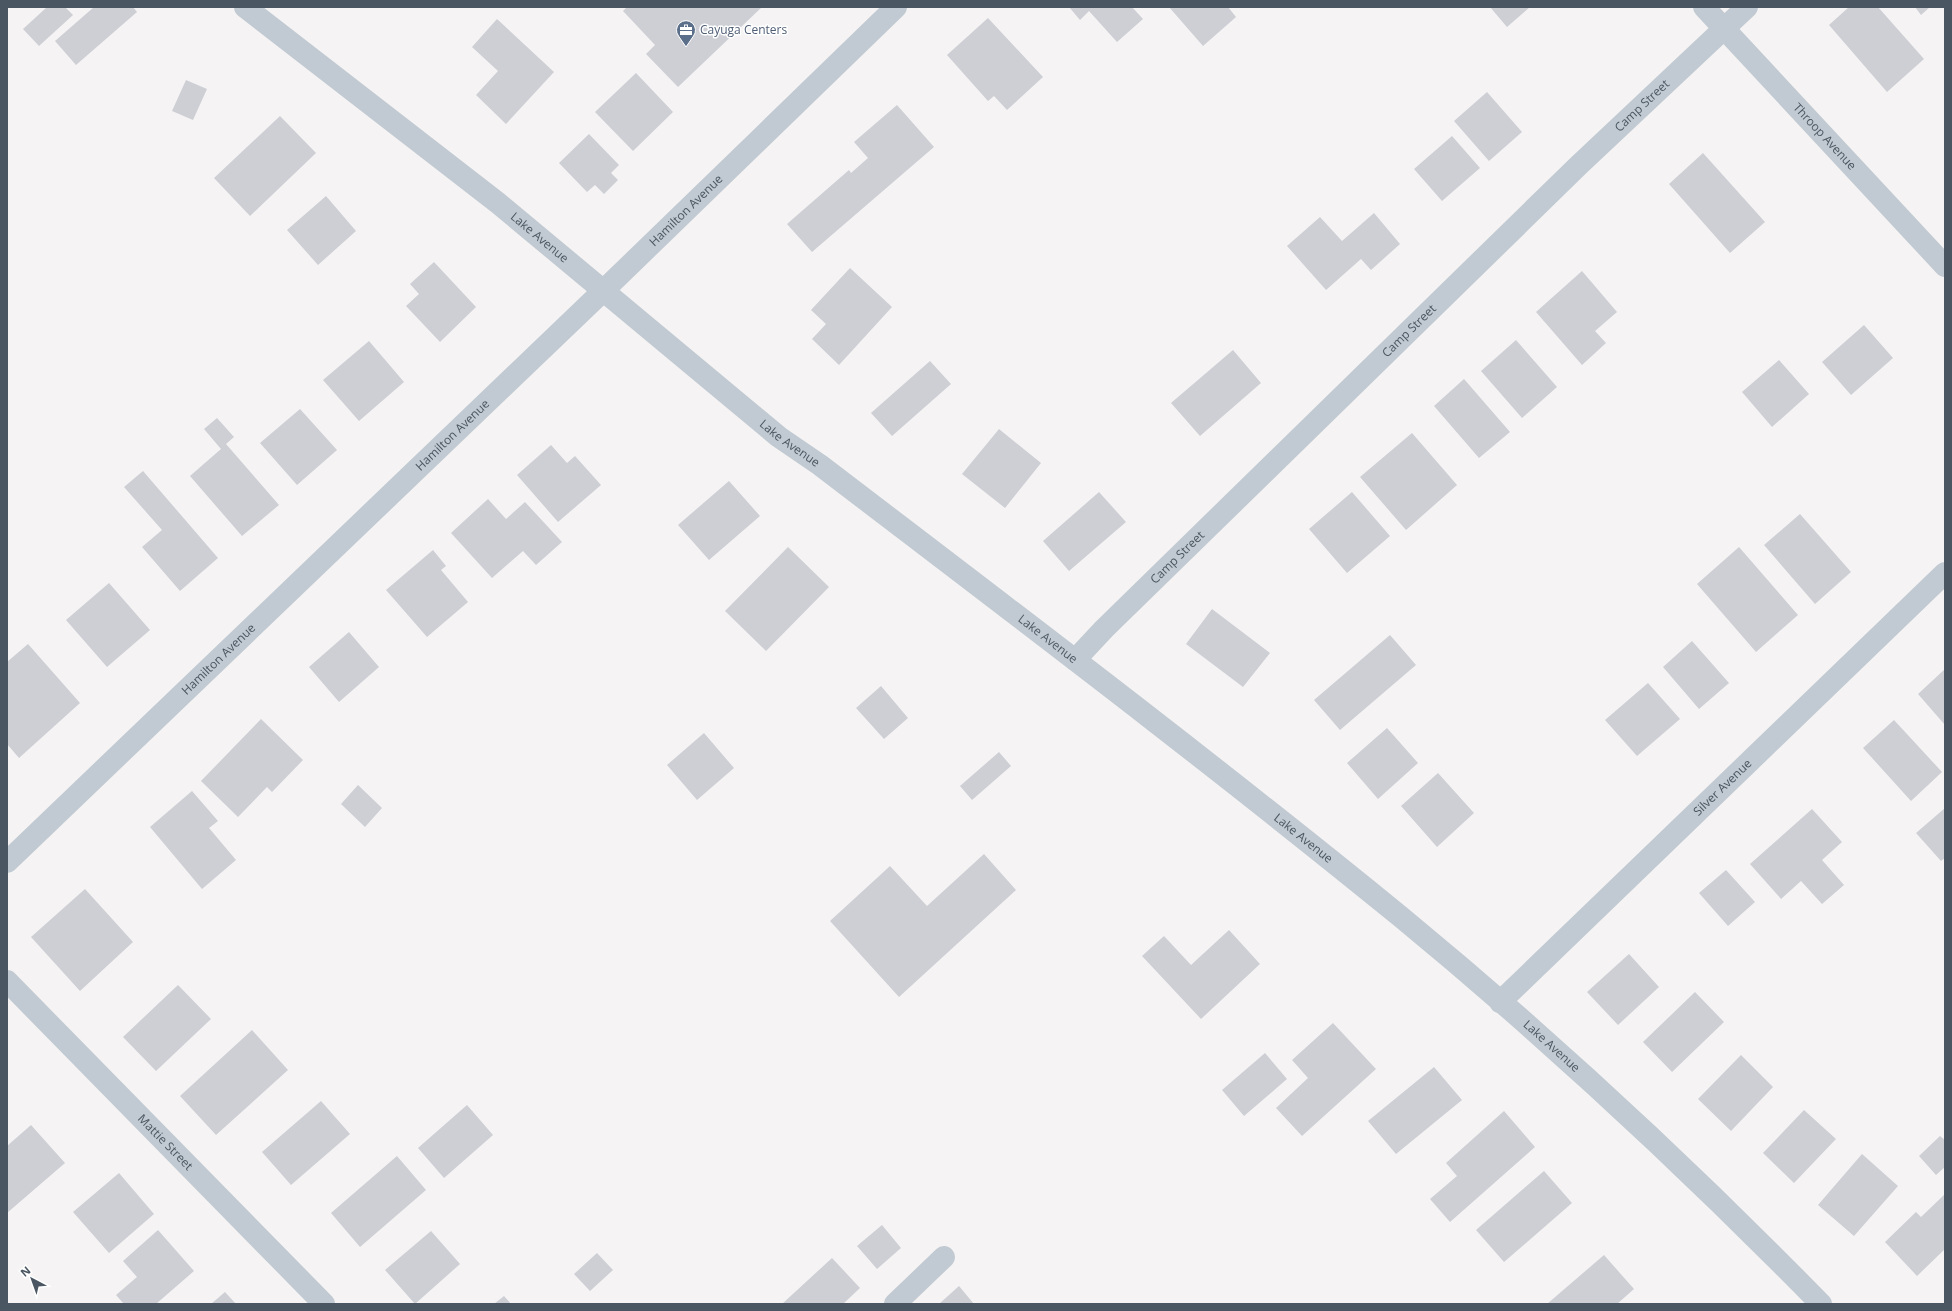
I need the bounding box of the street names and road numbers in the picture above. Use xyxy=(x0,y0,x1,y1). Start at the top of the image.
street label: Camp Street xyxy=(1611,75,1673,135)
street label: Throop Avenue xyxy=(1790,99,1860,174)
street label: Hamilton Avenue xyxy=(645,170,726,250)
street label: Lake Avenue xyxy=(507,208,573,267)
street label: Camp Street xyxy=(1378,300,1440,361)
street label: Hamilton Avenue xyxy=(411,395,493,474)
street label: Lake Avenue xyxy=(756,415,824,471)
street label: Camp Street xyxy=(1146,527,1208,587)
street label: Lake Avenue xyxy=(1015,610,1082,667)
street label: Hamilton Avenue xyxy=(178,619,259,698)
street label: Silver Avenue xyxy=(1689,755,1755,819)
street label: Lake Avenue xyxy=(1271,809,1337,867)
street label: Lake Avenue xyxy=(1520,1016,1584,1076)
street label: Mattie Street xyxy=(134,1110,197,1174)

